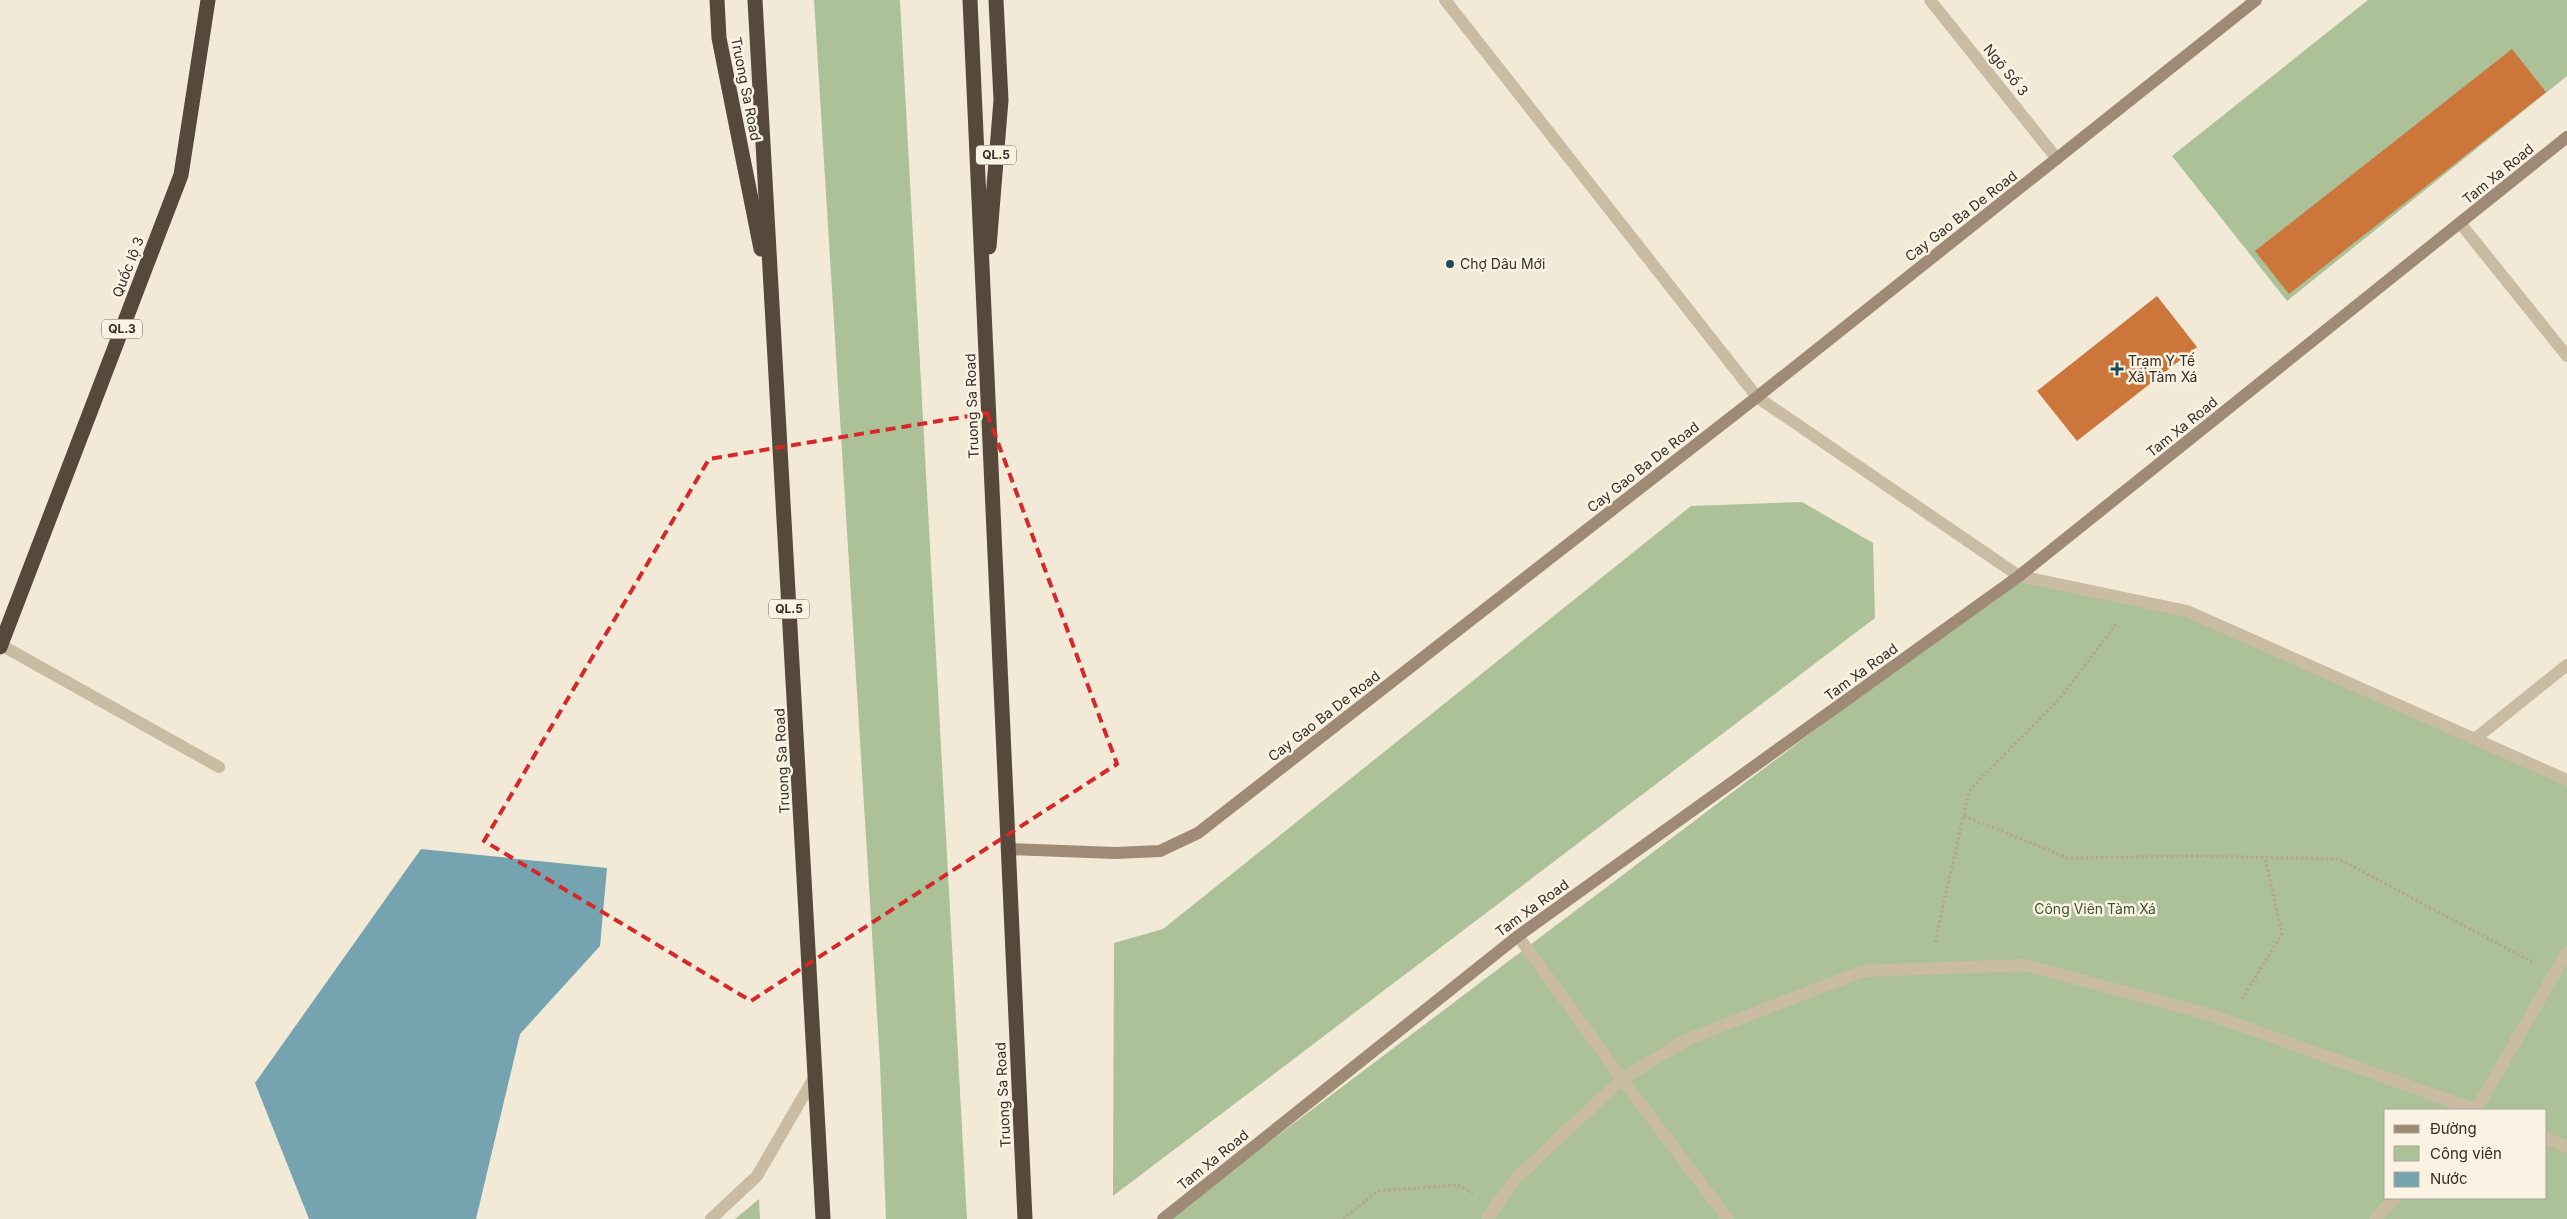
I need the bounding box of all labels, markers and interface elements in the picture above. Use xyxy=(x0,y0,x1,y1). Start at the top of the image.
street label: Truong Sa Road xyxy=(728,35,765,142)
street label: Ngõ Số 3 xyxy=(1980,40,2032,99)
street label: Tam Xa Road xyxy=(2459,140,2537,207)
road number: QL.5 xyxy=(976,146,1016,164)
street label: Cay Gao Ba De Road xyxy=(1901,167,2020,265)
street label: Quốc lộ 3 xyxy=(108,234,147,300)
place label: Chợ Dâu Mới xyxy=(1460,255,1545,272)
marker: Chợ Dâu Mới xyxy=(1444,258,1456,270)
road number: QL.3 xyxy=(102,320,142,338)
place label: Trạm Y Tế Xã Tàm Xá xyxy=(2128,352,2197,385)
street label: Truong Sa Road xyxy=(961,353,982,459)
marker: Trạm Y Tế Xã Tàm Xá xyxy=(2110,362,2124,376)
street label: Tam Xa Road xyxy=(2143,393,2221,460)
street label: Cay Gao Ba De Road xyxy=(1583,418,1702,516)
road number: QL.5 xyxy=(769,600,809,618)
street label: Tam Xa Road xyxy=(1821,639,1901,704)
street label: Cay Gao Ba De Road xyxy=(1264,667,1383,765)
street label: Truong Sa Road xyxy=(770,708,793,814)
street label: Tam Xa Road xyxy=(1492,875,1572,940)
park label: Công Viên Tàm Xá xyxy=(2034,900,2156,917)
street label: Truong Sa Road xyxy=(991,1042,1014,1148)
legend xyxy=(2384,1109,2547,1199)
text: Đường xyxy=(2430,1119,2477,1138)
street label: Tam Xa Road xyxy=(1174,1126,1252,1193)
text: Công viên xyxy=(2430,1144,2502,1163)
text: Nước xyxy=(2430,1169,2468,1188)

